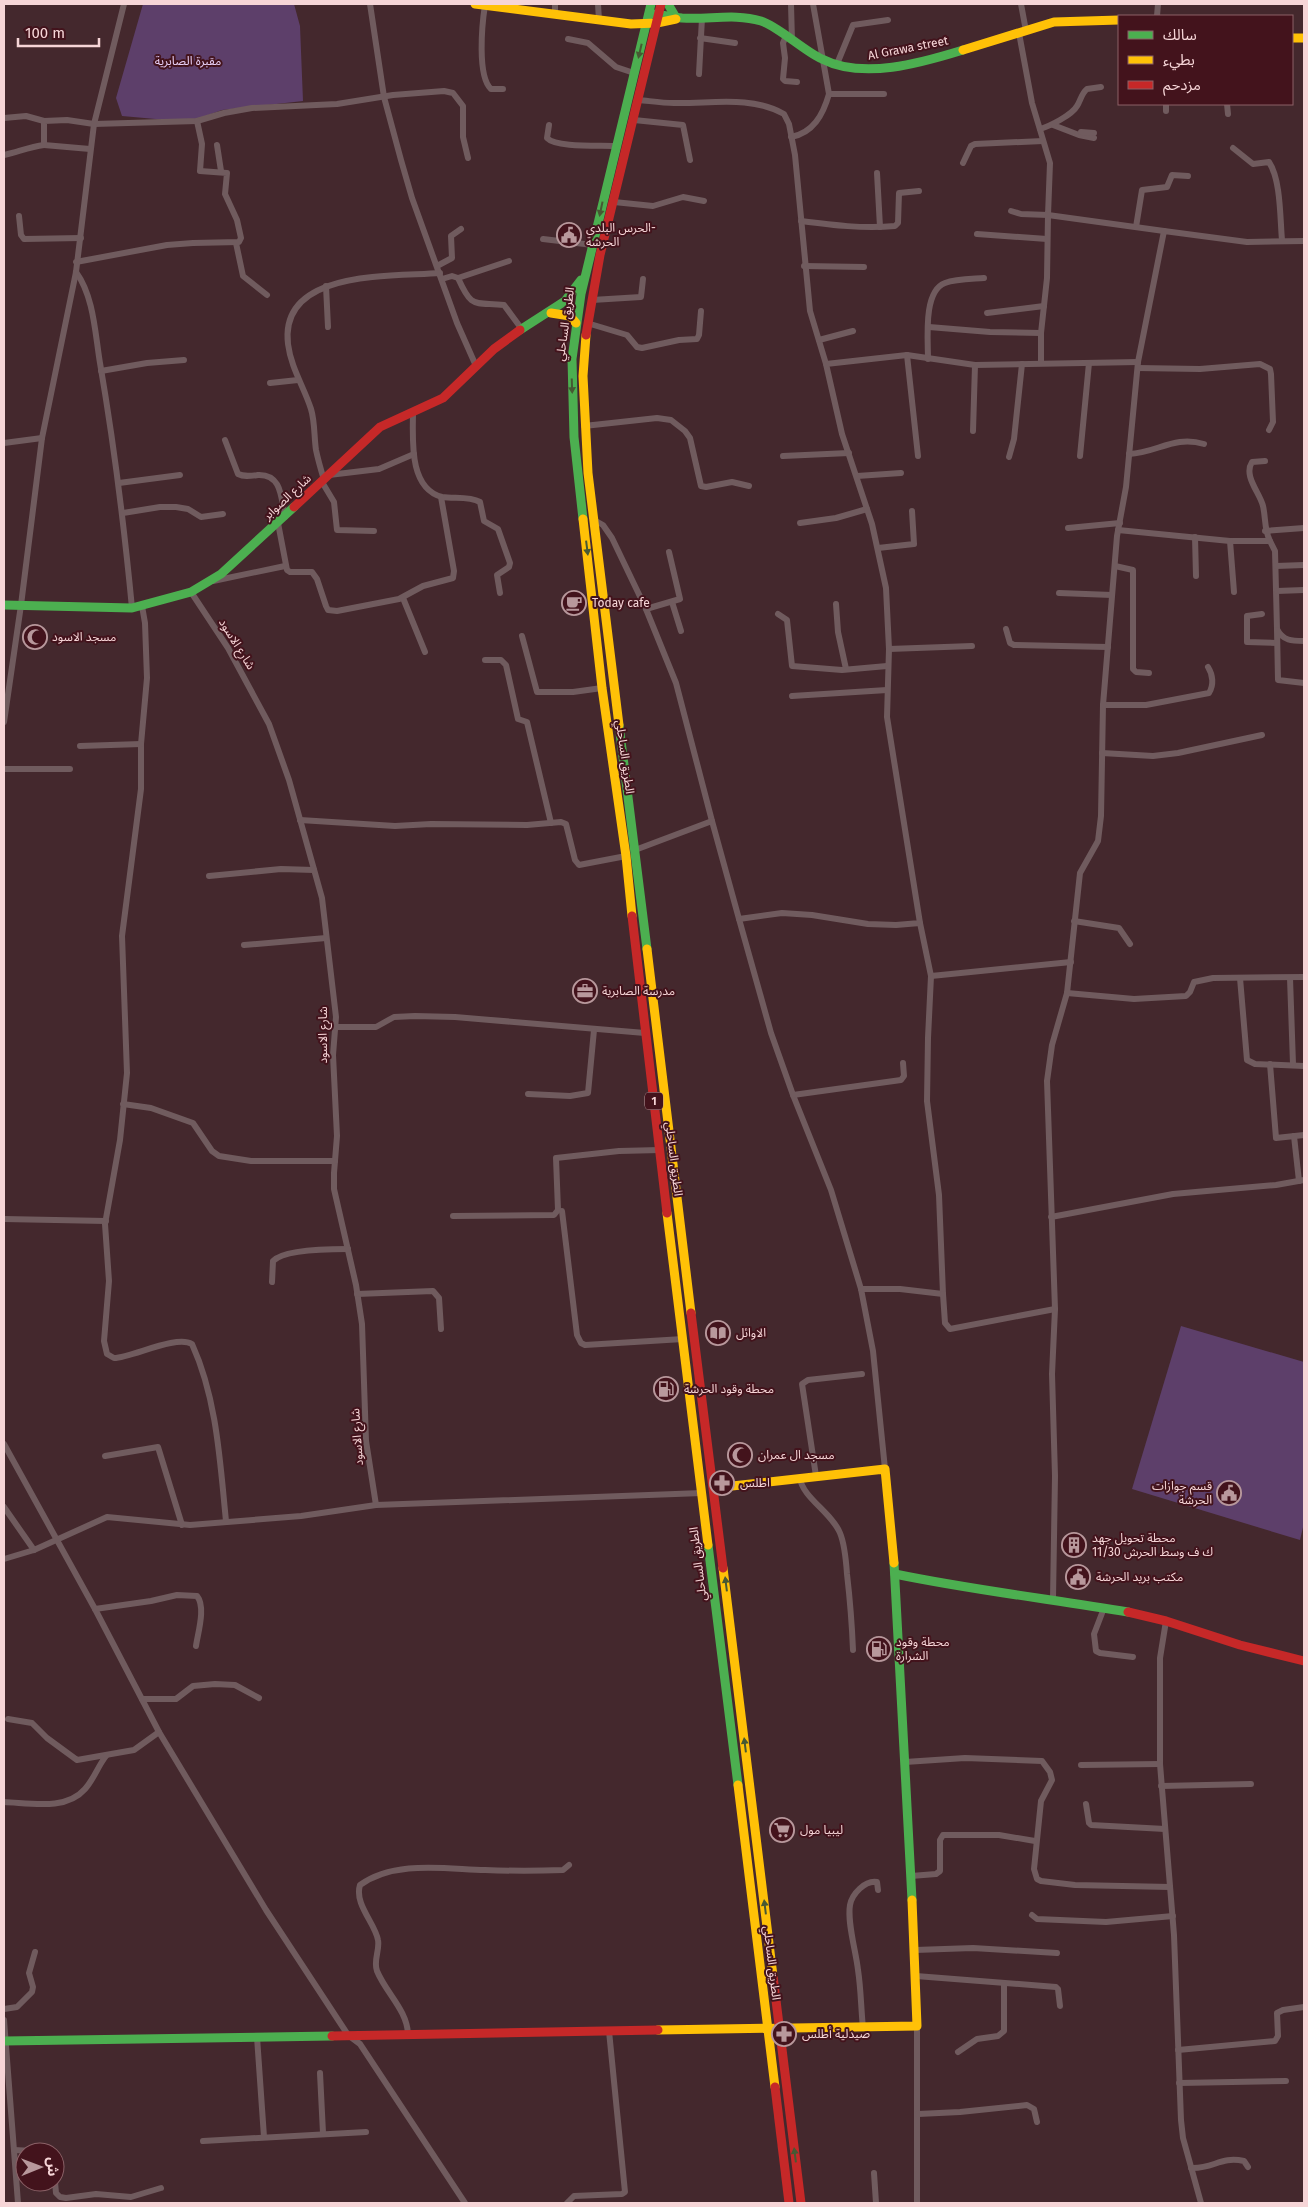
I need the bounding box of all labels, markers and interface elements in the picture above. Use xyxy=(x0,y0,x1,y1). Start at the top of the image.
scale bar xyxy=(18,15,99,47)
legend xyxy=(1118,15,1293,105)
text: 100 m xyxy=(25,24,65,42)
text: سالك xyxy=(1163,26,1197,44)
street label: Al Grawa street xyxy=(867,33,950,63)
one-way arrow xyxy=(636,44,644,59)
text: بطيء xyxy=(1163,51,1195,71)
park label: مقبرة الصابرية xyxy=(155,54,221,68)
text: مزدحم xyxy=(1163,76,1201,96)
one-way arrow xyxy=(597,201,605,216)
place label: الحرس البلدي- الحرشة xyxy=(586,221,656,249)
public building icon: الحرس البلدي- الحرشة xyxy=(556,222,582,248)
street label: الطريق الساحلي xyxy=(553,286,580,362)
one-way arrow xyxy=(568,378,576,394)
street label: شارع الصوابر xyxy=(259,471,315,525)
one-way arrow xyxy=(583,540,591,556)
cafe icon: Today cafe xyxy=(561,590,587,616)
place label: Today cafe xyxy=(592,596,650,610)
street label: شارع الاسود xyxy=(214,616,258,673)
mosque icon: مسجد الاسود xyxy=(22,624,48,650)
place label: مسجد الاسود xyxy=(52,630,116,644)
street label: الطريق الساحلي xyxy=(610,719,637,795)
office icon: مدرسة الصابرية xyxy=(572,978,598,1004)
place label: مدرسة الصابرية xyxy=(602,984,675,998)
street label: شارع الاسود xyxy=(316,1006,332,1064)
road number: 1 xyxy=(645,1092,663,1110)
street label: الطريق الساحلي xyxy=(660,1121,686,1197)
library icon: الاوائل xyxy=(705,1320,731,1346)
place label: الاوائل xyxy=(736,1326,766,1340)
fuel station icon: محطة وقود الحرشة xyxy=(653,1376,679,1402)
place label: محطة وقود الحرشة xyxy=(684,1382,774,1396)
street label: شارع الاسود xyxy=(348,1408,368,1466)
mosque icon: مسجد ال عمران xyxy=(727,1442,753,1468)
place label: مسجد ال عمران xyxy=(758,1448,835,1462)
pharmacy icon: اطلس xyxy=(709,1470,735,1496)
place label: اطلس xyxy=(740,1476,770,1490)
place label: قسم جوازات الحرشة xyxy=(1152,1479,1212,1507)
public building icon: قسم جوازات الحرشة xyxy=(1216,1480,1242,1506)
street label: الطريق الساحلي xyxy=(686,1526,712,1602)
place label: محطة تحويل جهد 11/30 ك ف وسط الحرش xyxy=(1092,1531,1213,1559)
building icon: محطة تحويل جهد 11/30 ك ف وسط الحرش xyxy=(1061,1532,1087,1558)
public building icon: مكتب بريد الحرشة xyxy=(1065,1564,1091,1590)
place label: مكتب بريد الحرشة xyxy=(1096,1570,1183,1584)
one-way arrow xyxy=(721,1576,729,1592)
place label: محطة وقود الشرارة xyxy=(896,1635,950,1663)
fuel station icon: محطة وقود الشرارة xyxy=(866,1636,892,1662)
one-way arrow xyxy=(741,1737,749,1753)
supermarket icon: ليبيا مول xyxy=(769,1817,795,1843)
place label: ليبيا مول xyxy=(800,1823,843,1837)
one-way arrow xyxy=(761,1898,769,1914)
street label: الطريق الساحلي xyxy=(758,1925,784,2001)
pharmacy icon: صيدلية أطلس xyxy=(771,2021,797,2047)
place label: صيدلية أطلس xyxy=(802,2026,870,2041)
north arrow xyxy=(15,2142,65,2192)
one-way arrow xyxy=(791,2147,799,2163)
text: ش xyxy=(44,2157,61,2177)

